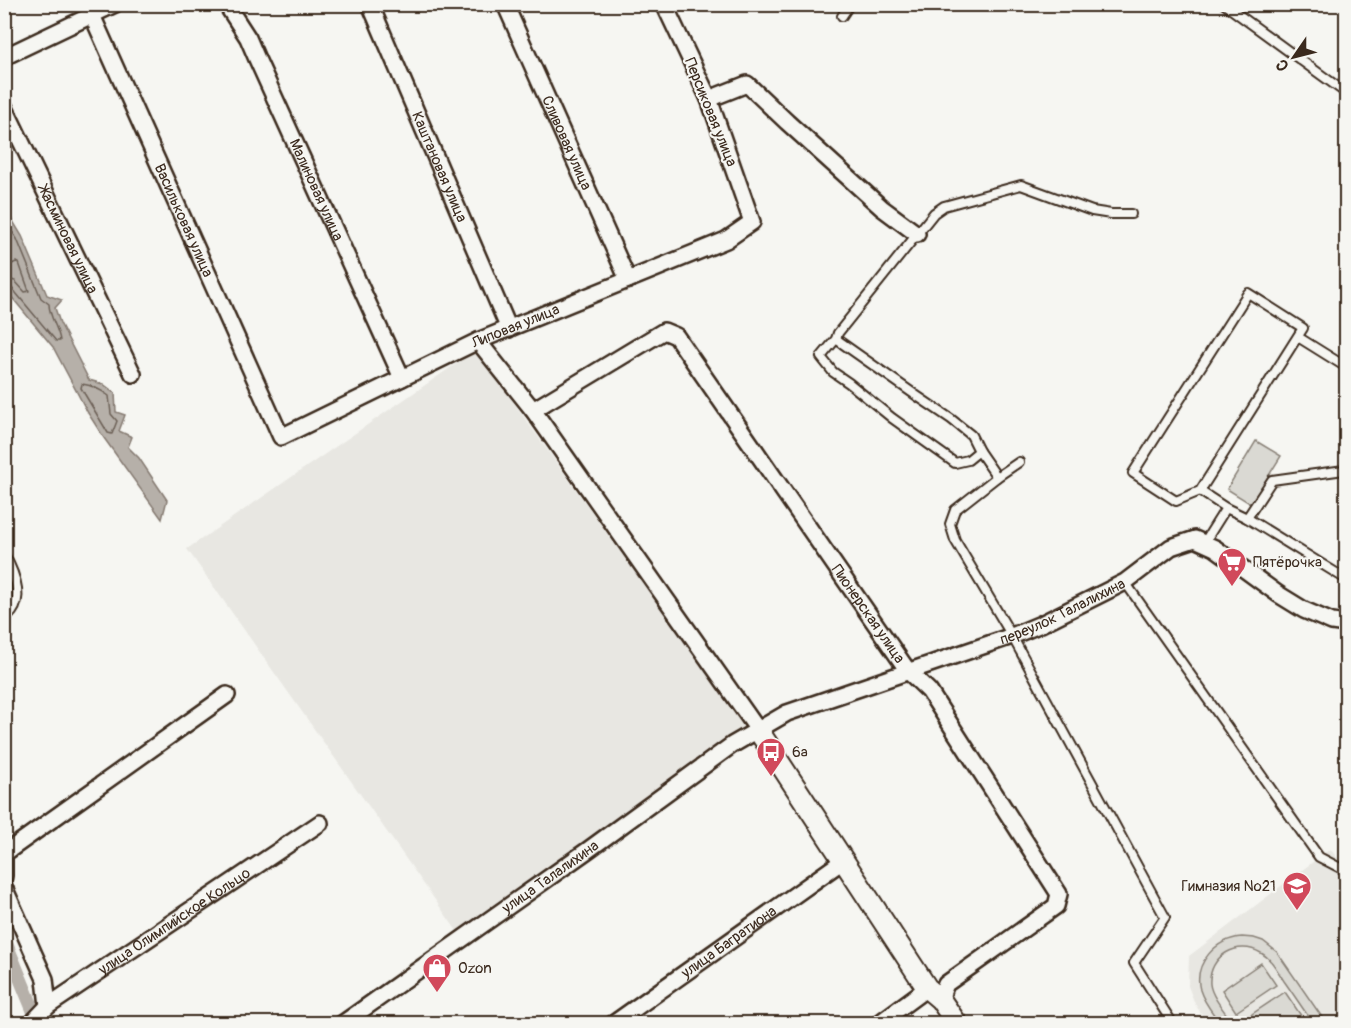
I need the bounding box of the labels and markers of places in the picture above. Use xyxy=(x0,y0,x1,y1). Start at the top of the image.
supermarket icon: Пятёрочка xyxy=(1216,546,1248,588)
place label: Пятёрочка xyxy=(1253,553,1322,572)
bus stop icon: 6а xyxy=(755,736,787,778)
place label: 6а xyxy=(792,743,808,762)
school or university icon: Гимназия №21 xyxy=(1281,870,1313,912)
place label: Гимназия №21 xyxy=(1181,877,1276,896)
shop icon: Ozon xyxy=(421,952,453,994)
place label: Ozon xyxy=(458,959,492,978)

